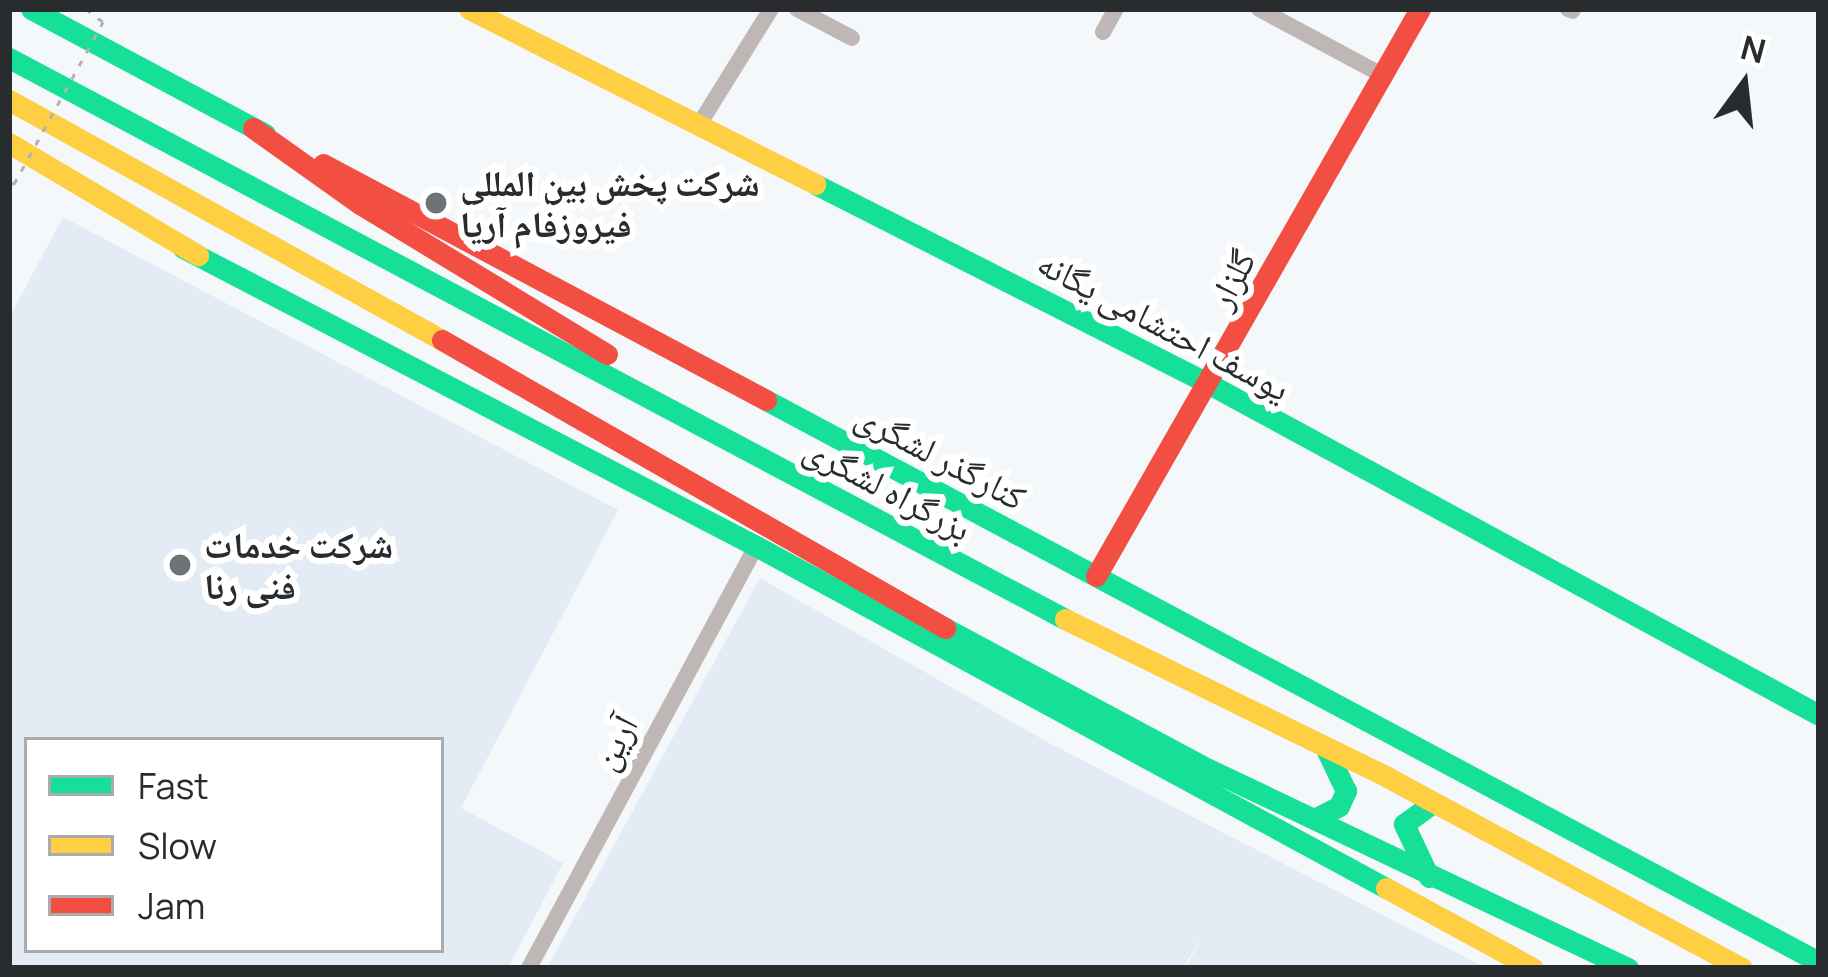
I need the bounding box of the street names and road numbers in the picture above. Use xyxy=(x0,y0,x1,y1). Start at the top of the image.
street label: یوسف احتشامی یگانه xyxy=(1031,240,1297,410)
street label: گلزار xyxy=(1198,242,1264,316)
street label: کنارگذر لشگری xyxy=(849,393,1033,519)
street label: بزرگراه لشگری xyxy=(797,426,979,550)
street label: آرین xyxy=(582,707,646,777)

